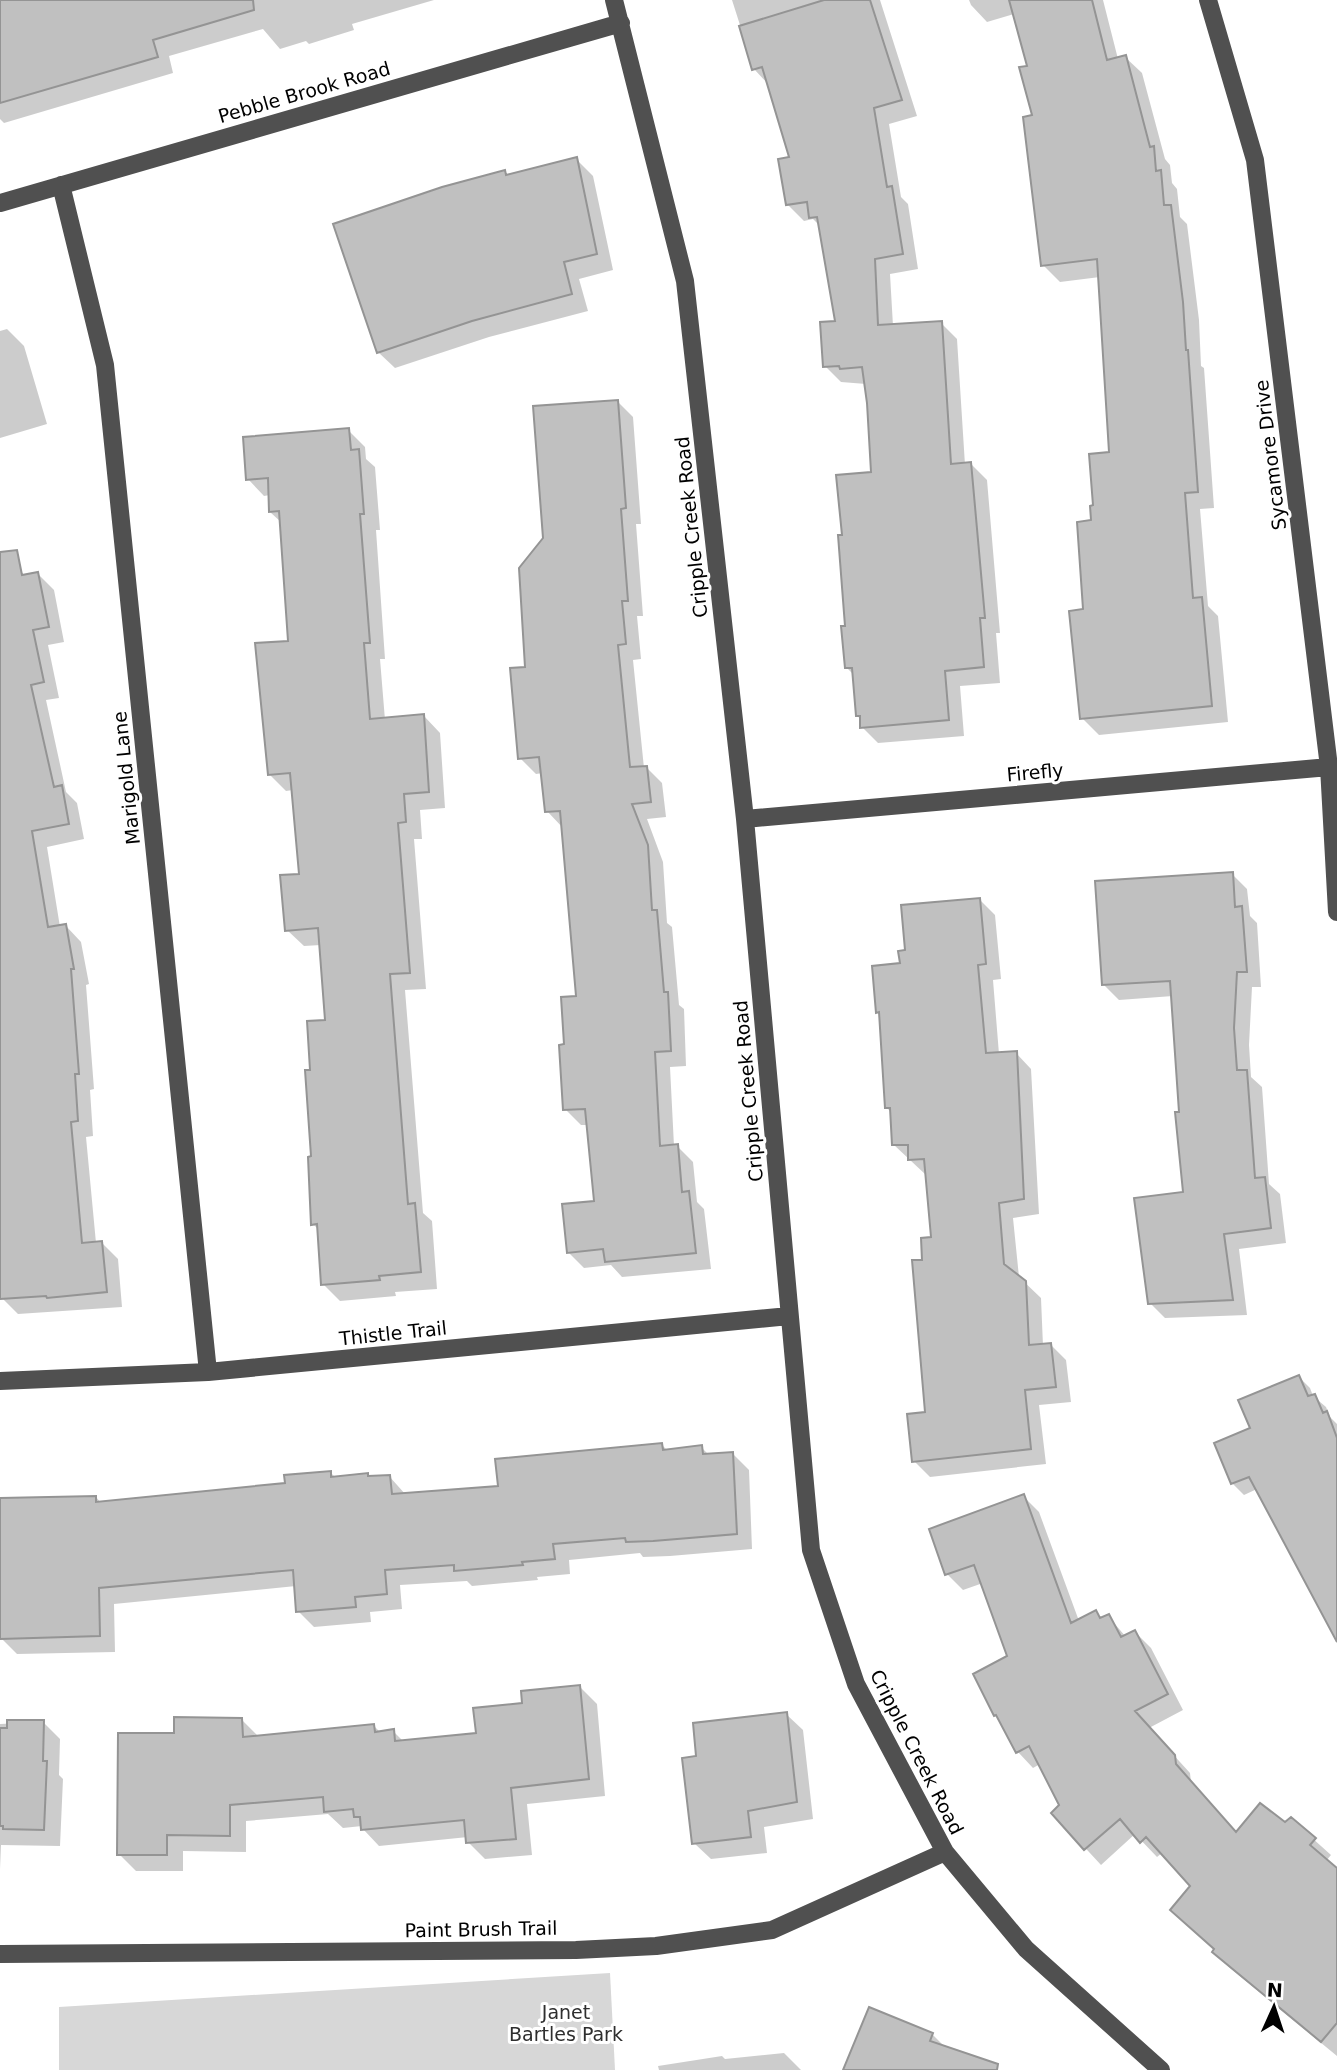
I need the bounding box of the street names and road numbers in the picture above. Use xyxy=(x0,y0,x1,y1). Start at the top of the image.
street label: Pebble Brook Road xyxy=(215,57,393,127)
street label: Sycamore Drive xyxy=(1250,379,1290,531)
street label: Cripple Creek Road xyxy=(671,435,711,619)
street label: Marigold Lane xyxy=(108,710,144,846)
street label: Firefly xyxy=(1006,759,1064,785)
street label: Cripple Creek Road xyxy=(729,999,767,1183)
street label: Thistle Trail xyxy=(337,1316,448,1350)
street label: Cripple Creek Road xyxy=(866,1666,968,1838)
street label: Paint Brush Trail xyxy=(404,1917,558,1941)

